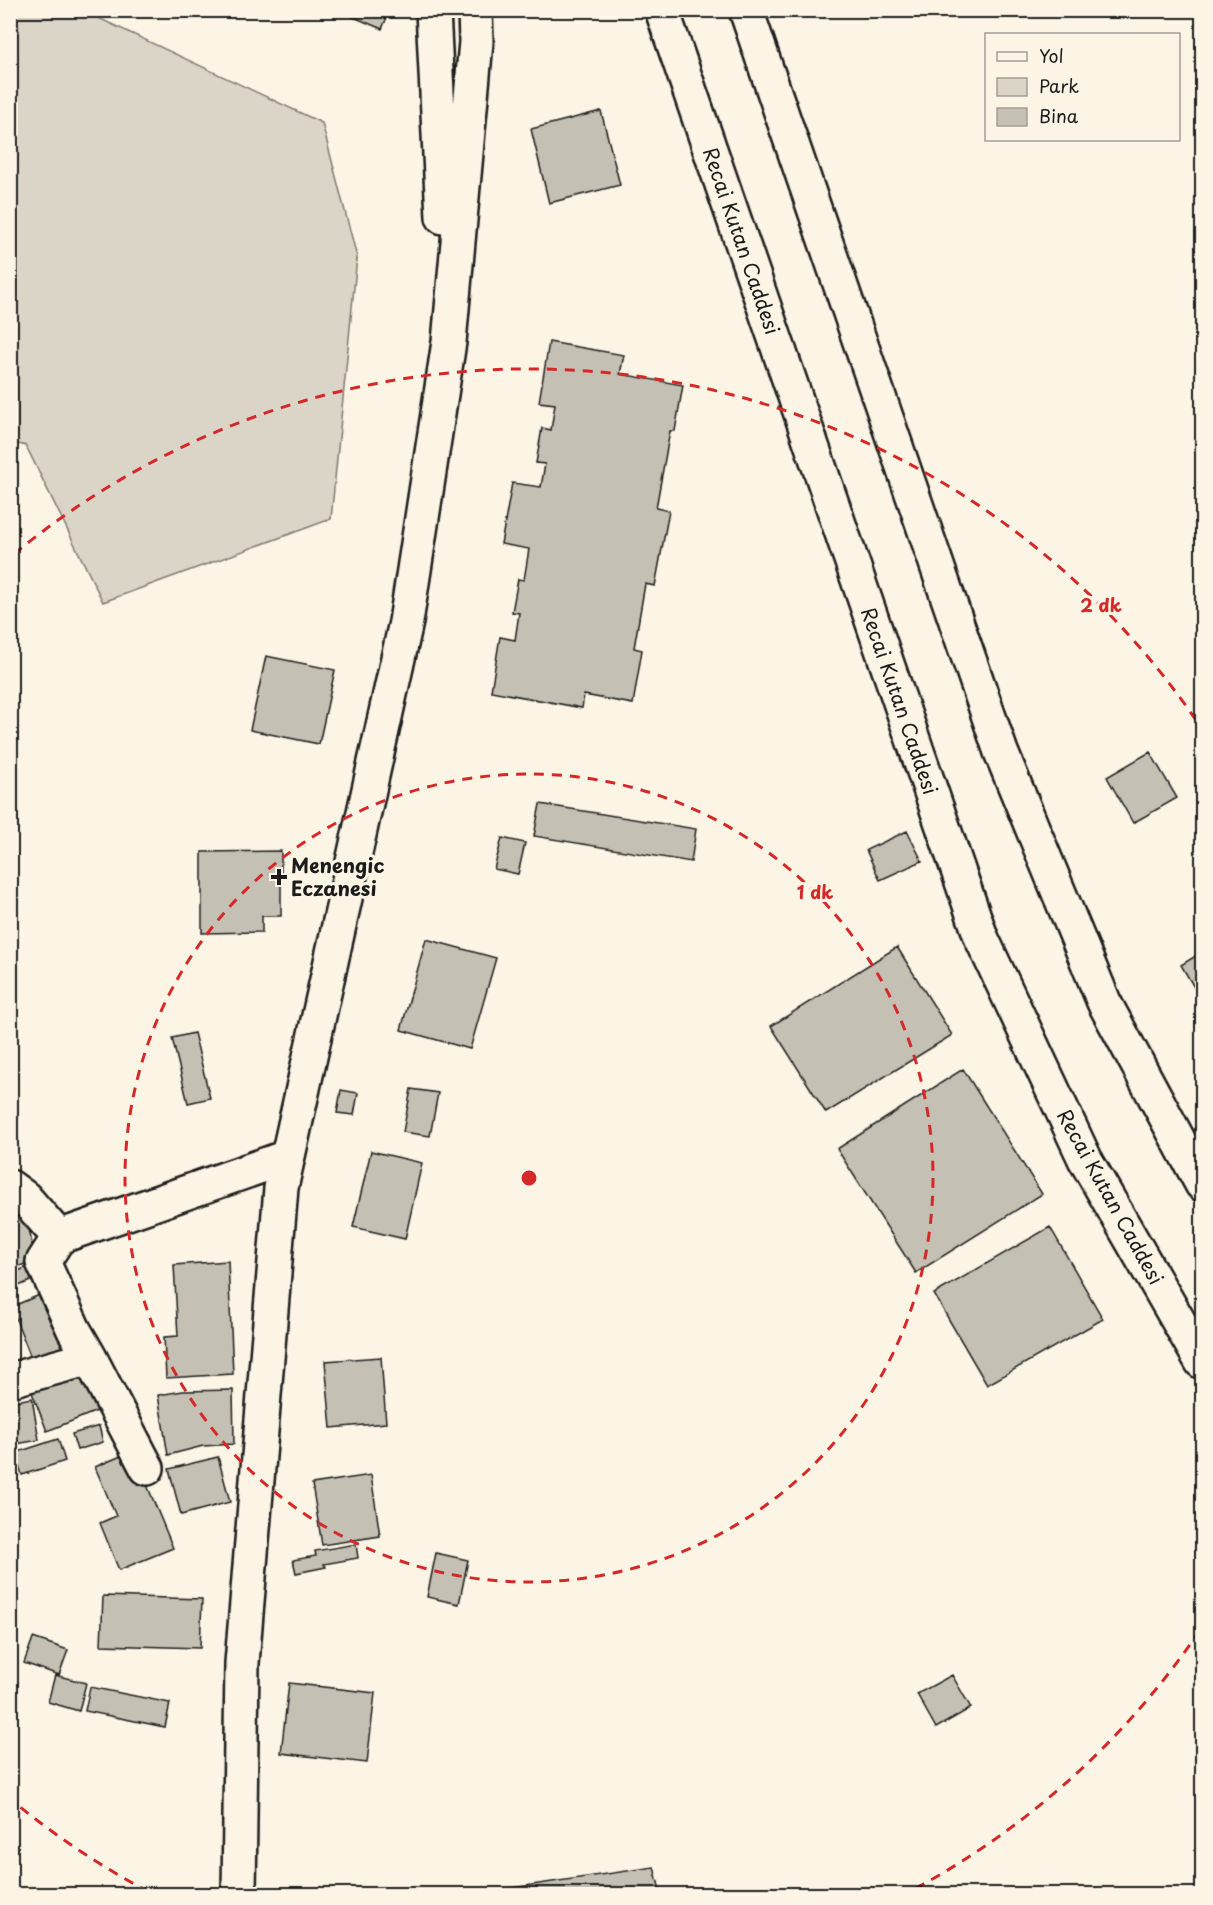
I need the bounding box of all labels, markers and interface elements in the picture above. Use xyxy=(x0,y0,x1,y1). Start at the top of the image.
legend xyxy=(985,33,1180,141)
text: Yol xyxy=(1039,42,1064,69)
text: Park xyxy=(1039,72,1079,99)
text: Bina xyxy=(1039,102,1079,129)
street label: Recai Kutan Caddesi xyxy=(696,143,788,338)
text: 2 dk xyxy=(1080,591,1122,618)
street label: Recai Kutan Caddesi xyxy=(854,603,946,798)
place label: Menengic Eczanesi xyxy=(291,850,384,903)
marker: Menengic Eczanesi xyxy=(272,870,286,884)
text: 1 dk xyxy=(797,878,833,905)
street label: Recai Kutan Caddesi xyxy=(1050,1103,1172,1290)
centre of rings xyxy=(519,1168,539,1188)

